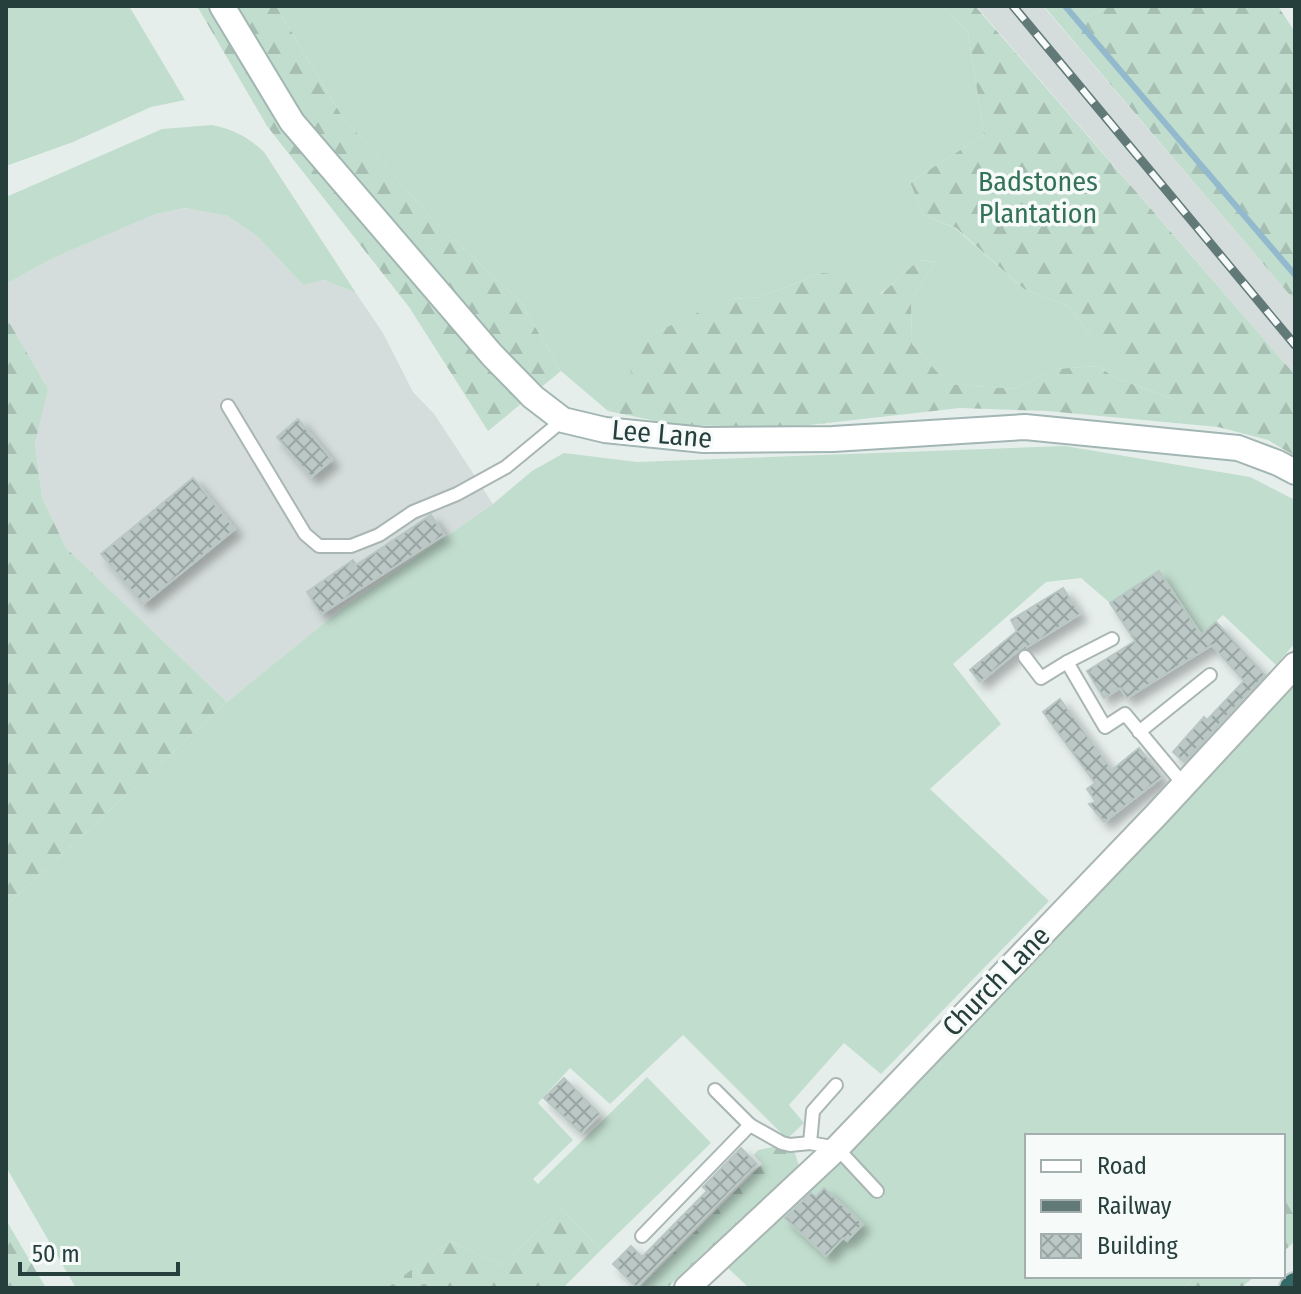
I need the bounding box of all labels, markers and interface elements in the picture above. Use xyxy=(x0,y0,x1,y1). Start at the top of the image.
park label: Badstones Plantation xyxy=(978,165,1098,230)
street label: Lee Lane xyxy=(610,413,714,455)
street label: Church Lane xyxy=(935,919,1057,1043)
legend xyxy=(1025,1134,1285,1278)
text: Road xyxy=(1097,1152,1147,1180)
text: Railway xyxy=(1097,1192,1172,1220)
scale bar xyxy=(20,1226,178,1276)
text: Building xyxy=(1097,1232,1179,1260)
text: 50 m xyxy=(32,1240,80,1268)

